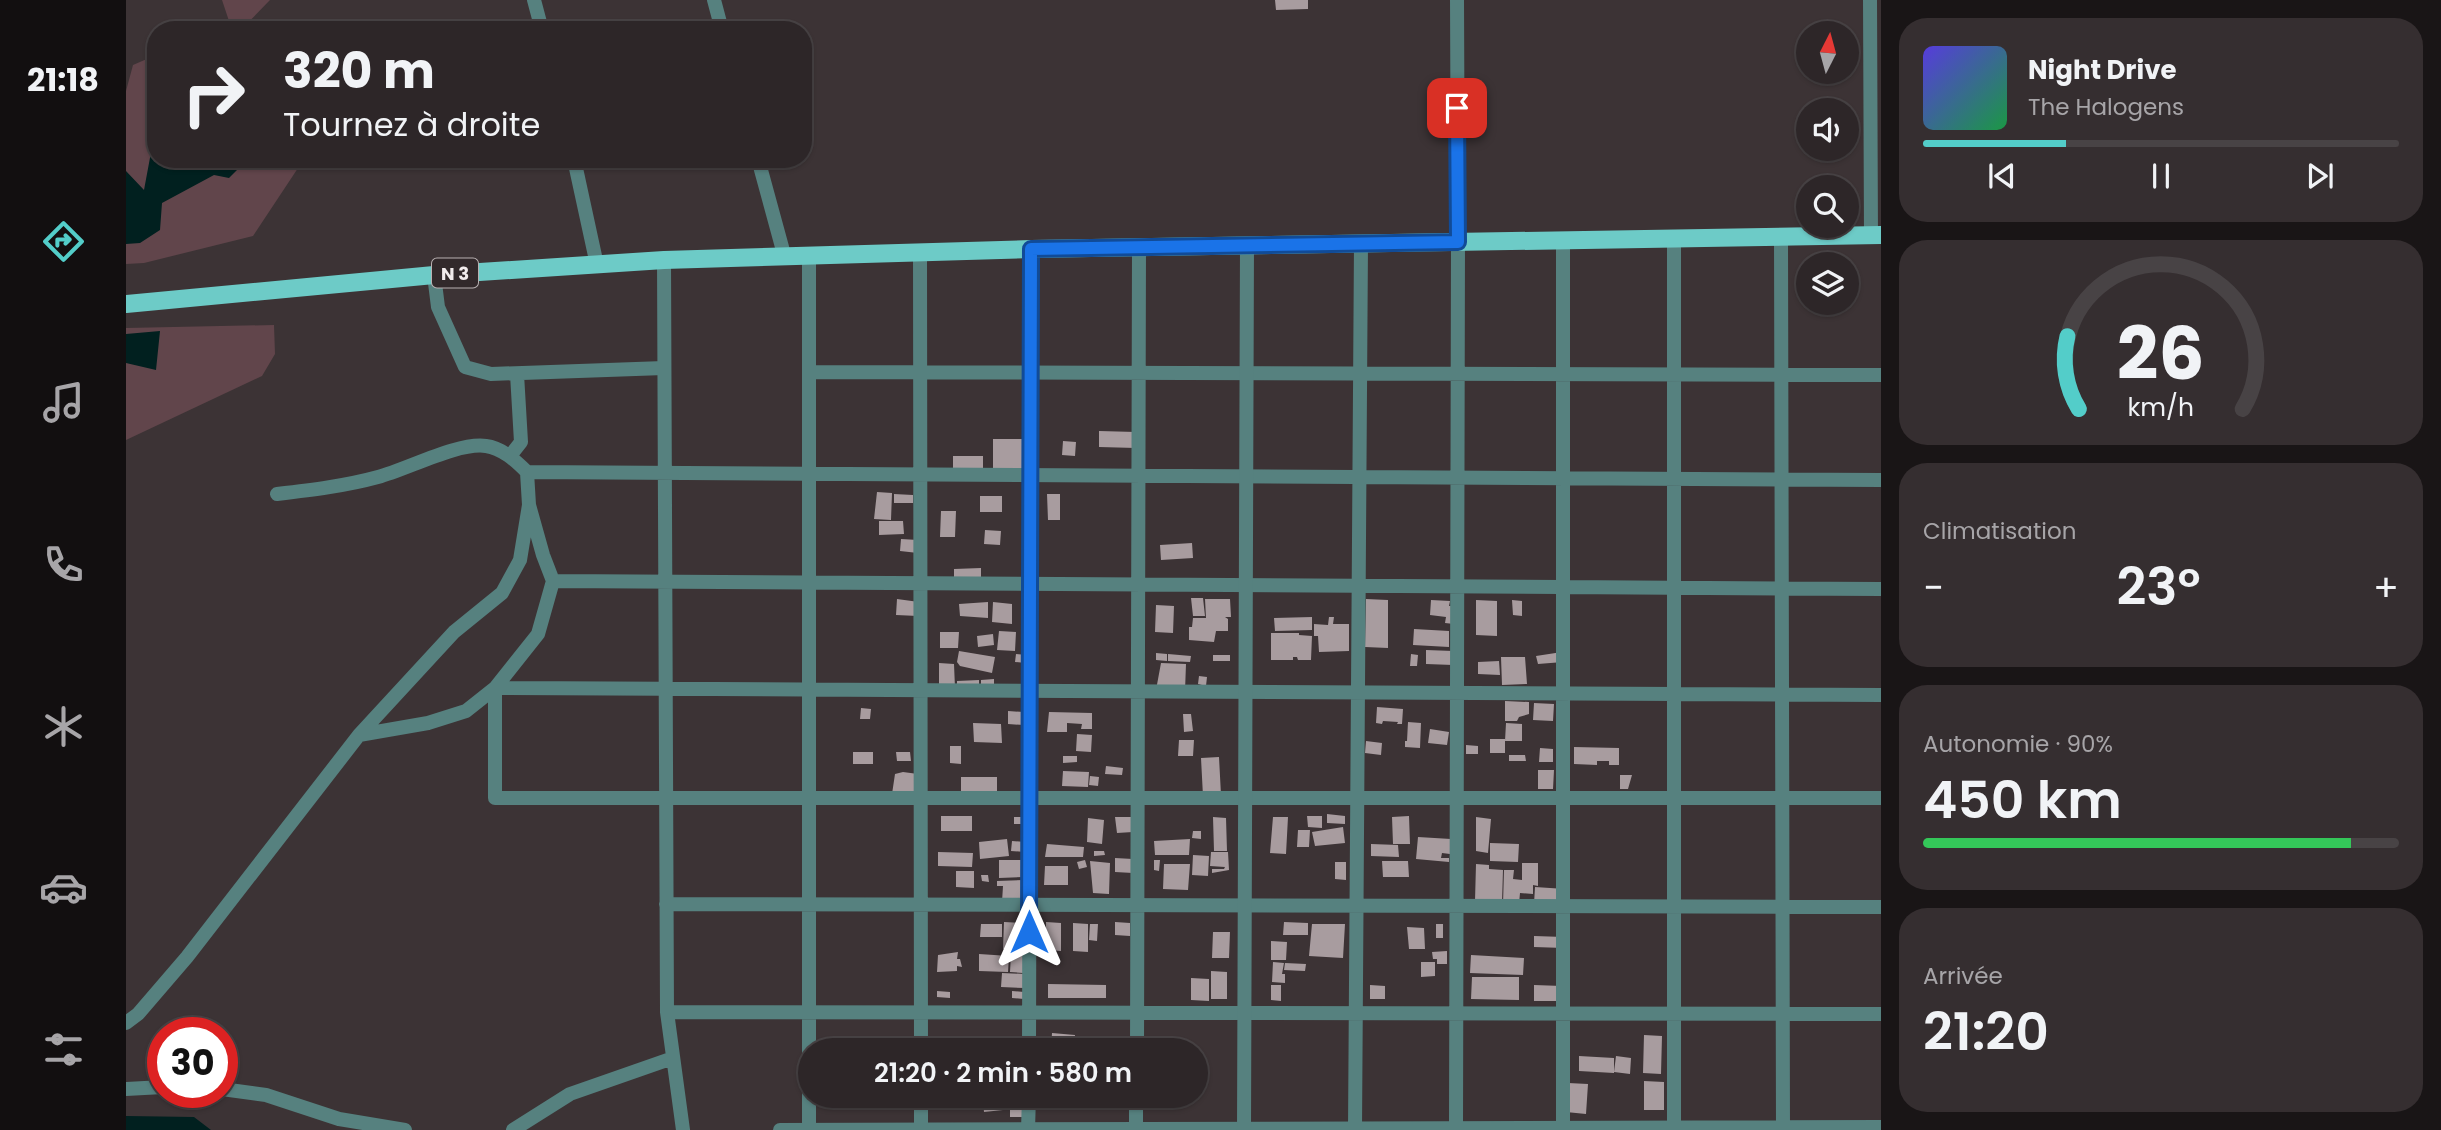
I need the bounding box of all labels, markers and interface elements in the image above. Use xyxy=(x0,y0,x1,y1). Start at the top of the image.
north arrow xyxy=(1796,21,1858,84)
map controls xyxy=(1796,21,1859,315)
text: 320 m xyxy=(283,37,435,105)
icon: right xyxy=(168,49,259,140)
text: Night Drive xyxy=(2028,52,2176,88)
text: 21:18 xyxy=(27,57,99,102)
pin xyxy=(1427,78,1487,138)
icon: arrive xyxy=(1438,89,1476,127)
text: The Halogens xyxy=(2028,91,2184,123)
button: sound xyxy=(1796,98,1859,161)
text: Tournez à droite xyxy=(283,102,540,147)
icon: previous xyxy=(1983,157,2021,195)
icon: pause xyxy=(2142,157,2180,195)
icon: next xyxy=(2301,157,2339,195)
button: search xyxy=(1796,175,1859,238)
icon: directions xyxy=(39,217,88,266)
button: layers xyxy=(1796,252,1859,315)
road number: N 3 xyxy=(432,258,478,288)
text: 26 xyxy=(2117,303,2205,404)
icon: music xyxy=(39,378,88,427)
text: km/h xyxy=(2128,389,2194,424)
text: Climatisation xyxy=(1923,515,2076,547)
icon: phone xyxy=(39,540,88,589)
text: 23° xyxy=(2116,550,2201,623)
text: − xyxy=(1923,561,1944,614)
text: + xyxy=(2373,561,2399,614)
icon: climate xyxy=(39,702,88,751)
text: Autonomie · 90% xyxy=(1923,728,2113,760)
text: 450 km xyxy=(1923,763,2122,836)
icon: car xyxy=(39,863,88,912)
position arrow xyxy=(992,895,1066,969)
text: Arrivée xyxy=(1923,960,2003,992)
text: 21:20 xyxy=(1923,995,2049,1068)
speed limit sign: 30 xyxy=(147,1017,238,1108)
icon: filters xyxy=(39,1025,88,1074)
text: 21:20 · 2 min · 580 m xyxy=(874,1055,1132,1091)

